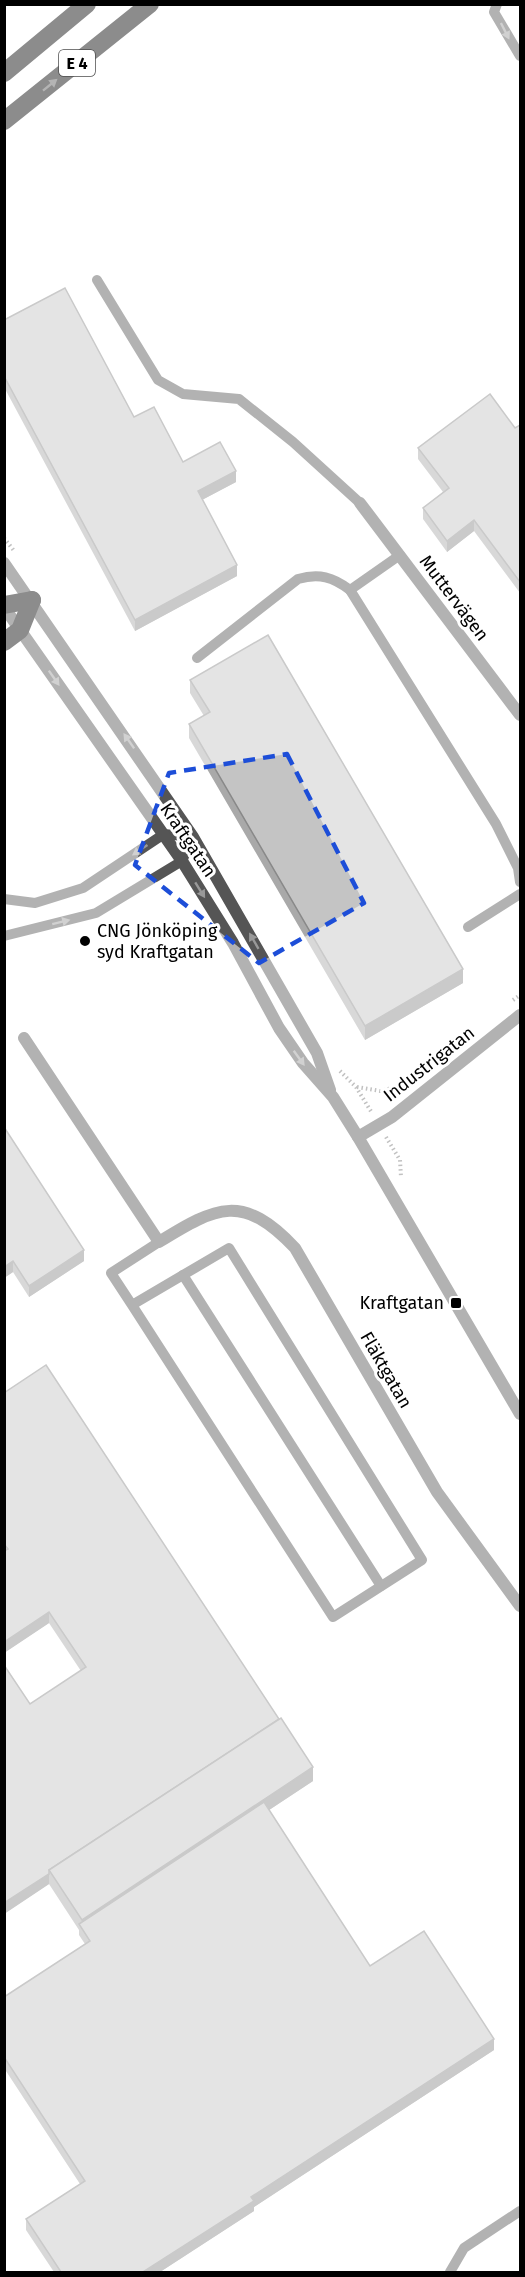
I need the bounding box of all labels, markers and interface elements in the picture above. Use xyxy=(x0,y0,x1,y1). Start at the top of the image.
one-way arrow xyxy=(500,23,509,40)
road number: E 4 xyxy=(59,50,95,76)
one-way arrow xyxy=(42,78,58,91)
street label: Muttervägen xyxy=(415,551,493,645)
one-way arrow xyxy=(48,669,60,685)
one-way arrow xyxy=(123,734,135,750)
street label: Kraftgatan xyxy=(155,799,221,881)
one-way arrow xyxy=(132,845,148,856)
one-way arrow xyxy=(195,882,206,898)
one-way arrow xyxy=(52,916,70,926)
place label: CNG Jönköping syd Kraftgatan xyxy=(97,920,218,963)
one-way arrow xyxy=(249,932,259,949)
marker: CNG Jönköping syd Kraftgatan xyxy=(78,934,92,948)
street label: Industrigatan xyxy=(379,1022,479,1106)
one-way arrow xyxy=(293,1050,305,1066)
place label: Kraftgatan xyxy=(360,1292,444,1314)
marker: Kraftgatan xyxy=(449,1296,463,1310)
street label: Fläktgatan xyxy=(355,1328,417,1412)

